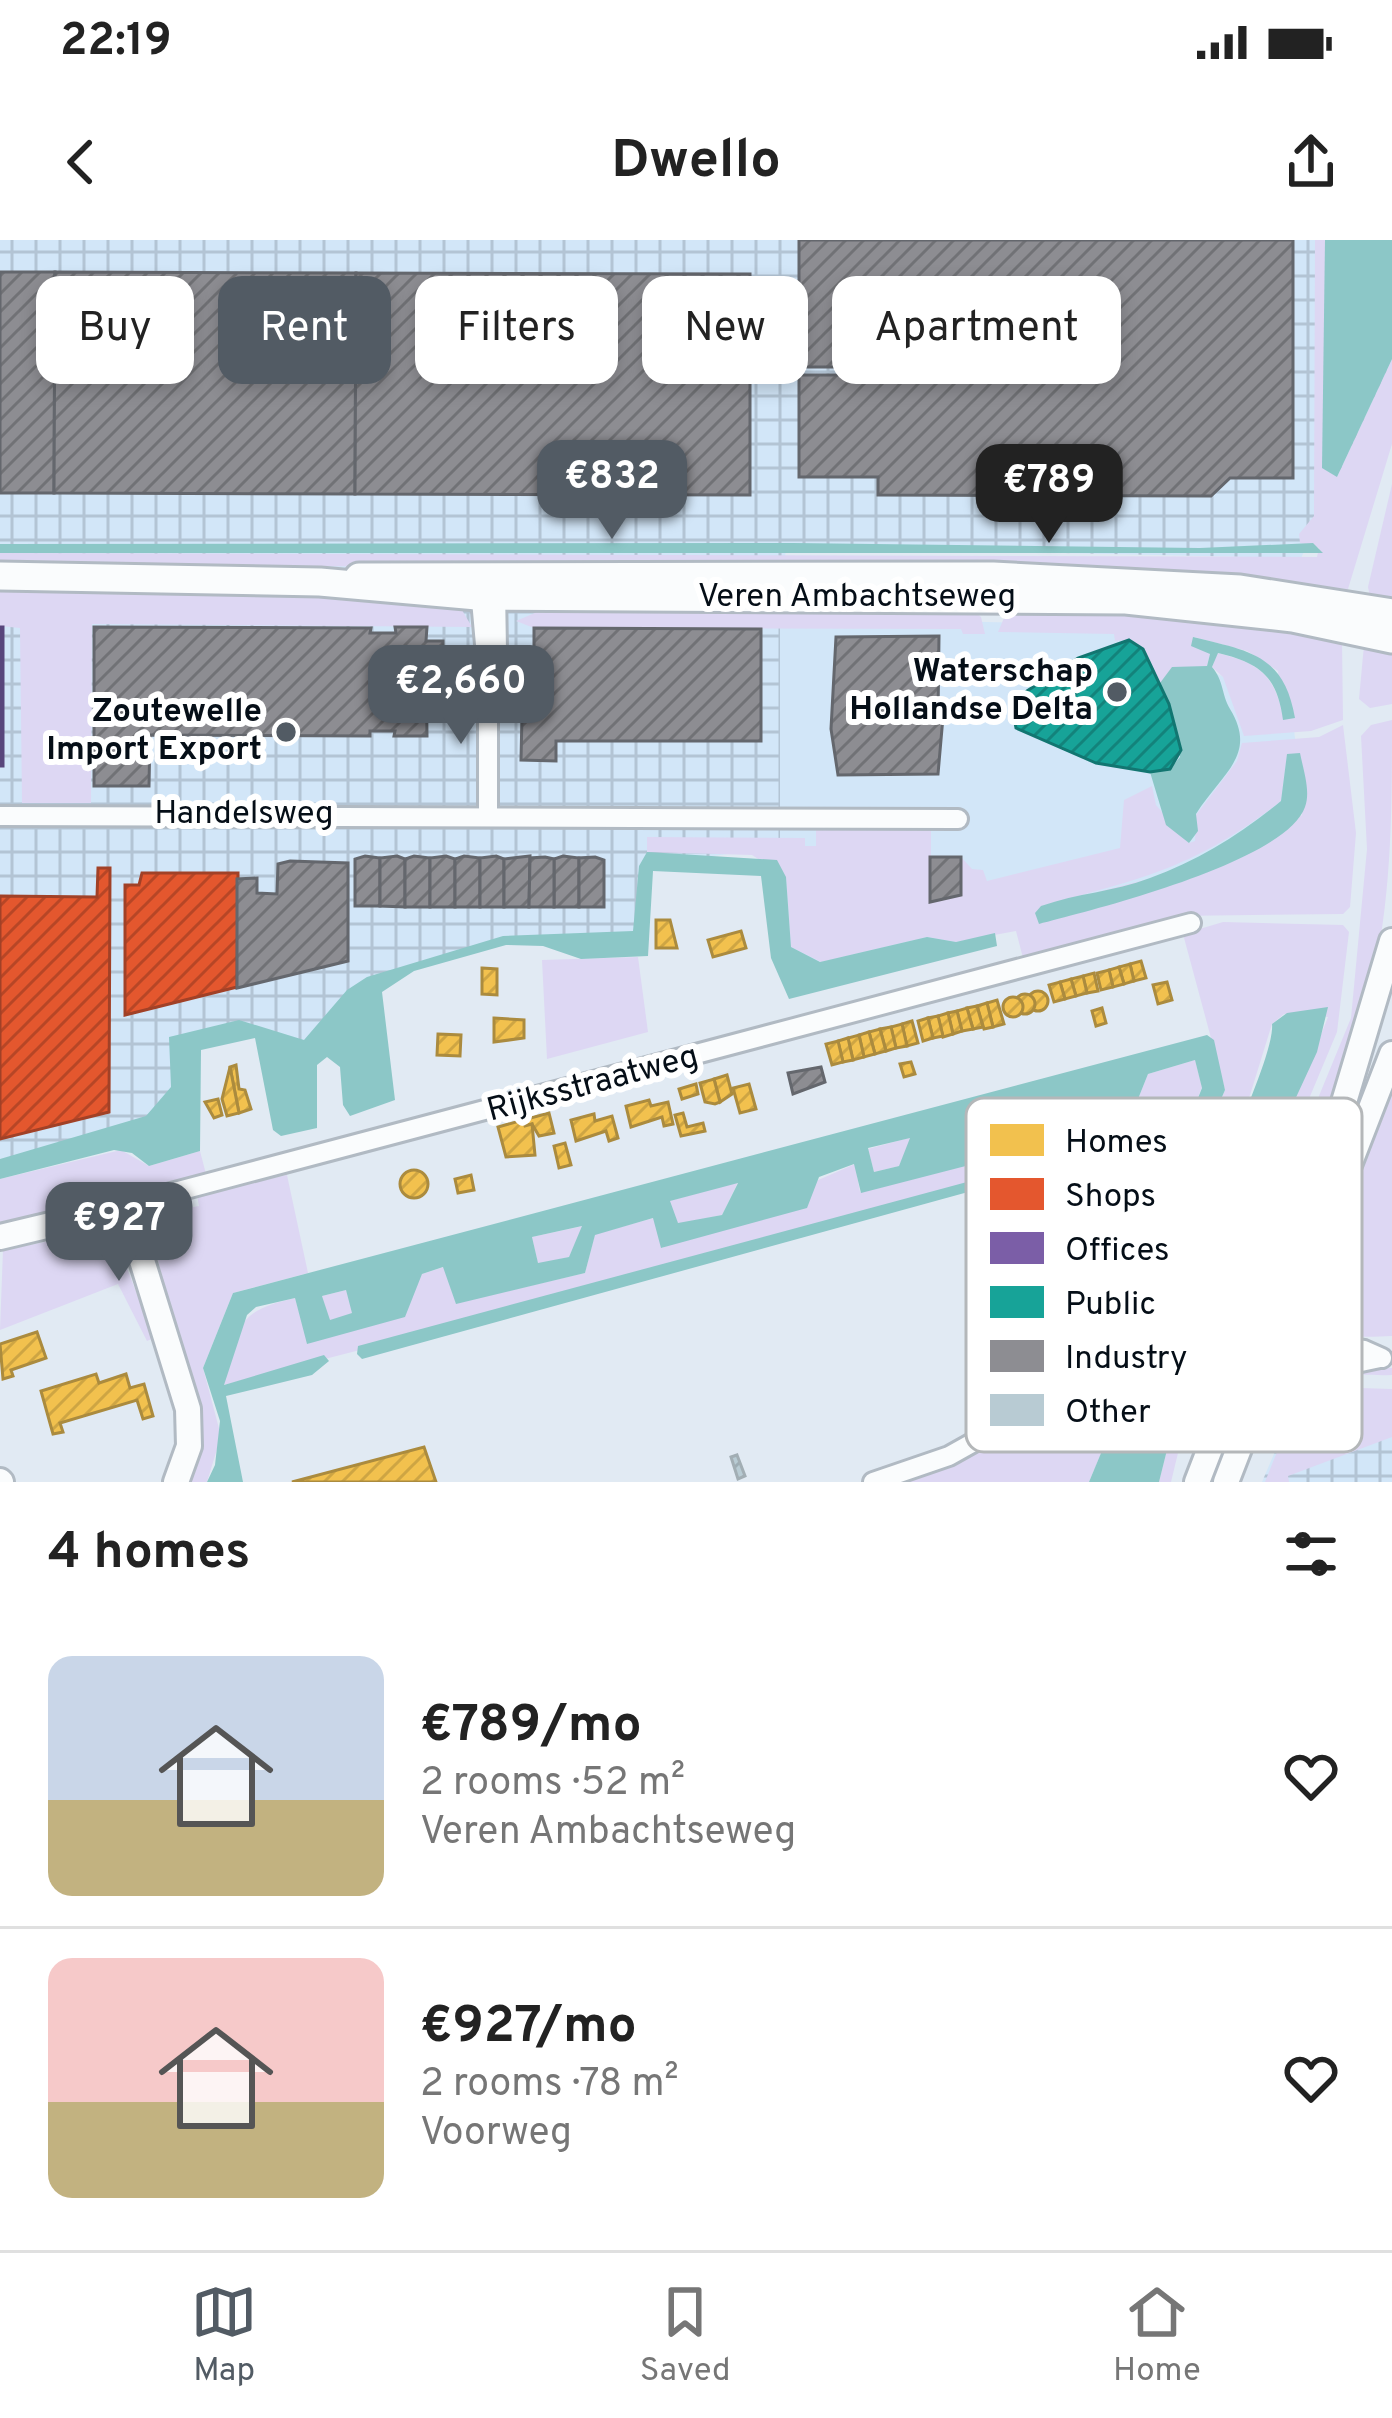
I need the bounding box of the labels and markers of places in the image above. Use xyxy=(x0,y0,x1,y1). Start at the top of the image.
pin: €832 xyxy=(541,440,683,542)
pin: €789 xyxy=(978,444,1120,546)
pin: €2,660 xyxy=(363,645,559,747)
place label: Waterschap Hollandse Delta xyxy=(849,652,1093,732)
marker: Waterschap Hollandse Delta xyxy=(1104,679,1130,705)
place label: Zoutewelle Import Export xyxy=(46,692,262,772)
marker: Zoutewelle Import Export xyxy=(273,719,299,745)
pin: €927 xyxy=(48,1182,190,1284)

